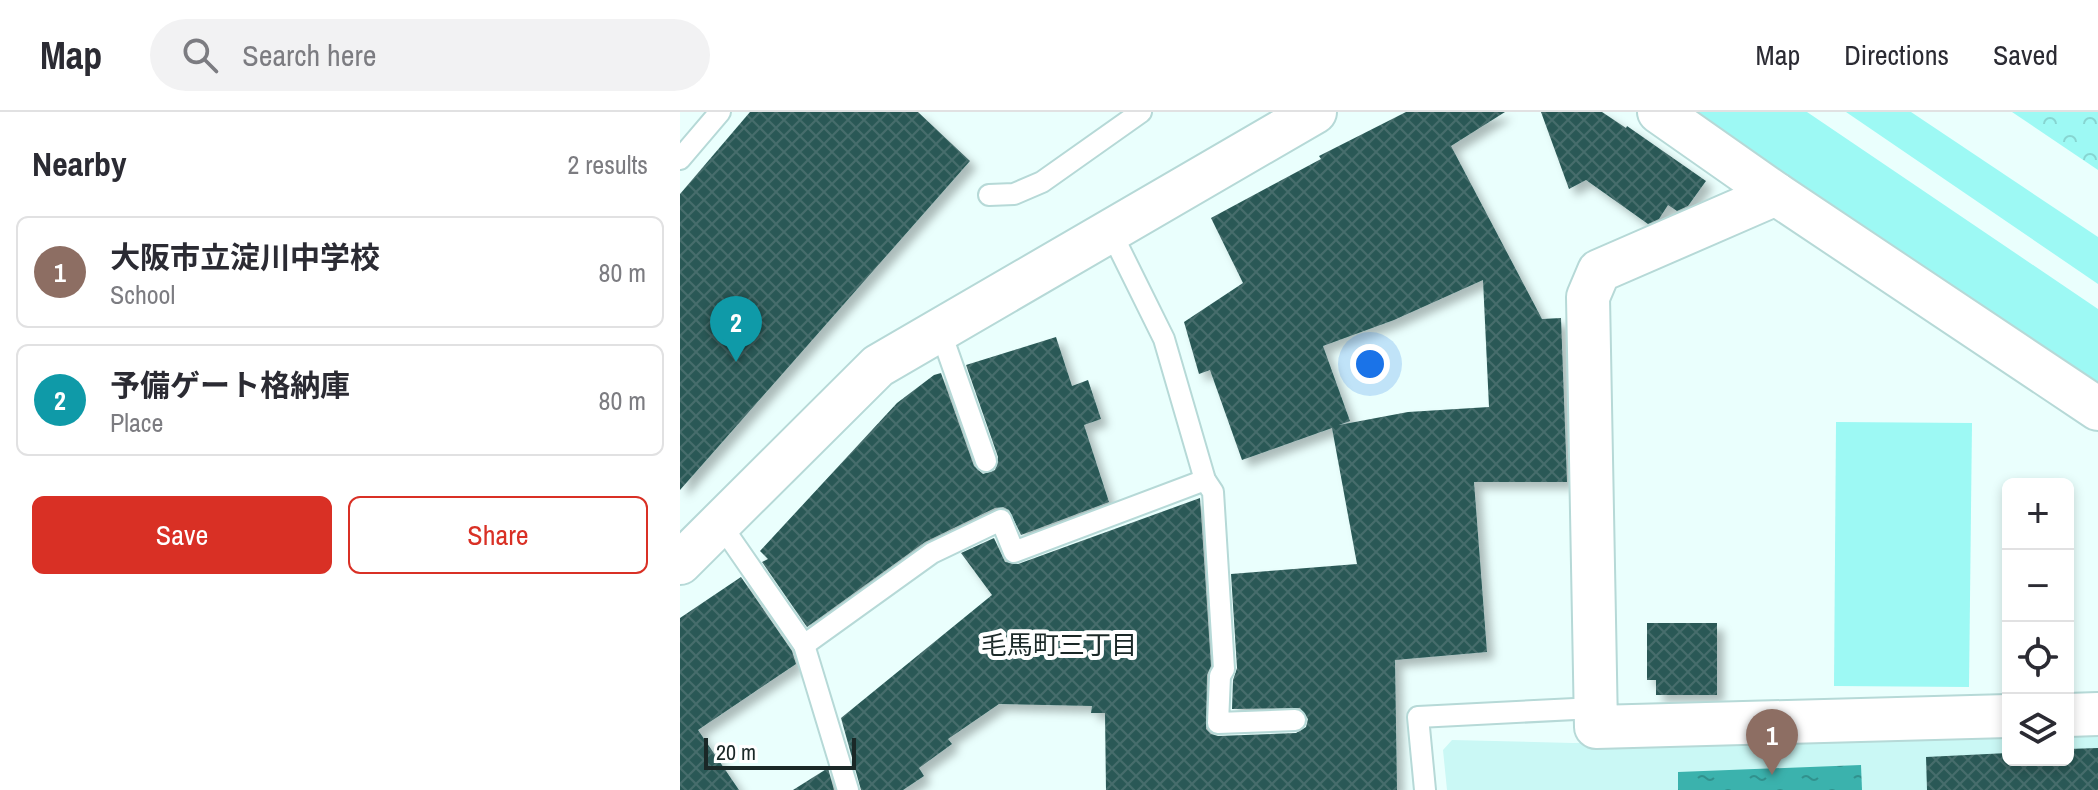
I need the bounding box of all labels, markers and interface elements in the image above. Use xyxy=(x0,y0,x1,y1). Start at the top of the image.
search box xyxy=(150,19,710,91)
text: Map xyxy=(40,30,102,81)
icon: search xyxy=(178,33,222,77)
text: Search here xyxy=(242,35,376,75)
text: Map xyxy=(1756,36,1800,74)
text: Directions xyxy=(1844,36,1949,74)
text: Saved xyxy=(1993,36,2058,74)
text: Nearby xyxy=(32,141,127,187)
text: 2 results xyxy=(567,147,648,182)
text: 大阪市立淀川中学校 xyxy=(110,237,380,277)
text: 1 xyxy=(54,255,66,290)
text: 80 m xyxy=(599,255,646,290)
text: School xyxy=(110,277,175,312)
pin: 2 xyxy=(710,296,762,362)
your location xyxy=(1350,344,1390,384)
text: 予備ゲート格納庫 xyxy=(110,365,350,405)
text: 2 xyxy=(54,383,66,418)
text: 80 m xyxy=(599,383,646,418)
text: Place xyxy=(110,405,163,440)
map controls xyxy=(2002,478,2074,766)
button: + xyxy=(2002,478,2074,550)
button: Save xyxy=(32,496,332,574)
button: Share xyxy=(348,496,648,574)
button: − xyxy=(2002,550,2074,622)
button: locate xyxy=(2002,622,2074,694)
district label: 毛馬町三丁目 xyxy=(981,627,1137,662)
button: layers xyxy=(2002,694,2074,766)
pin: 1 xyxy=(1746,709,1798,775)
scale bar xyxy=(704,734,856,770)
text: 20 m xyxy=(716,737,756,767)

